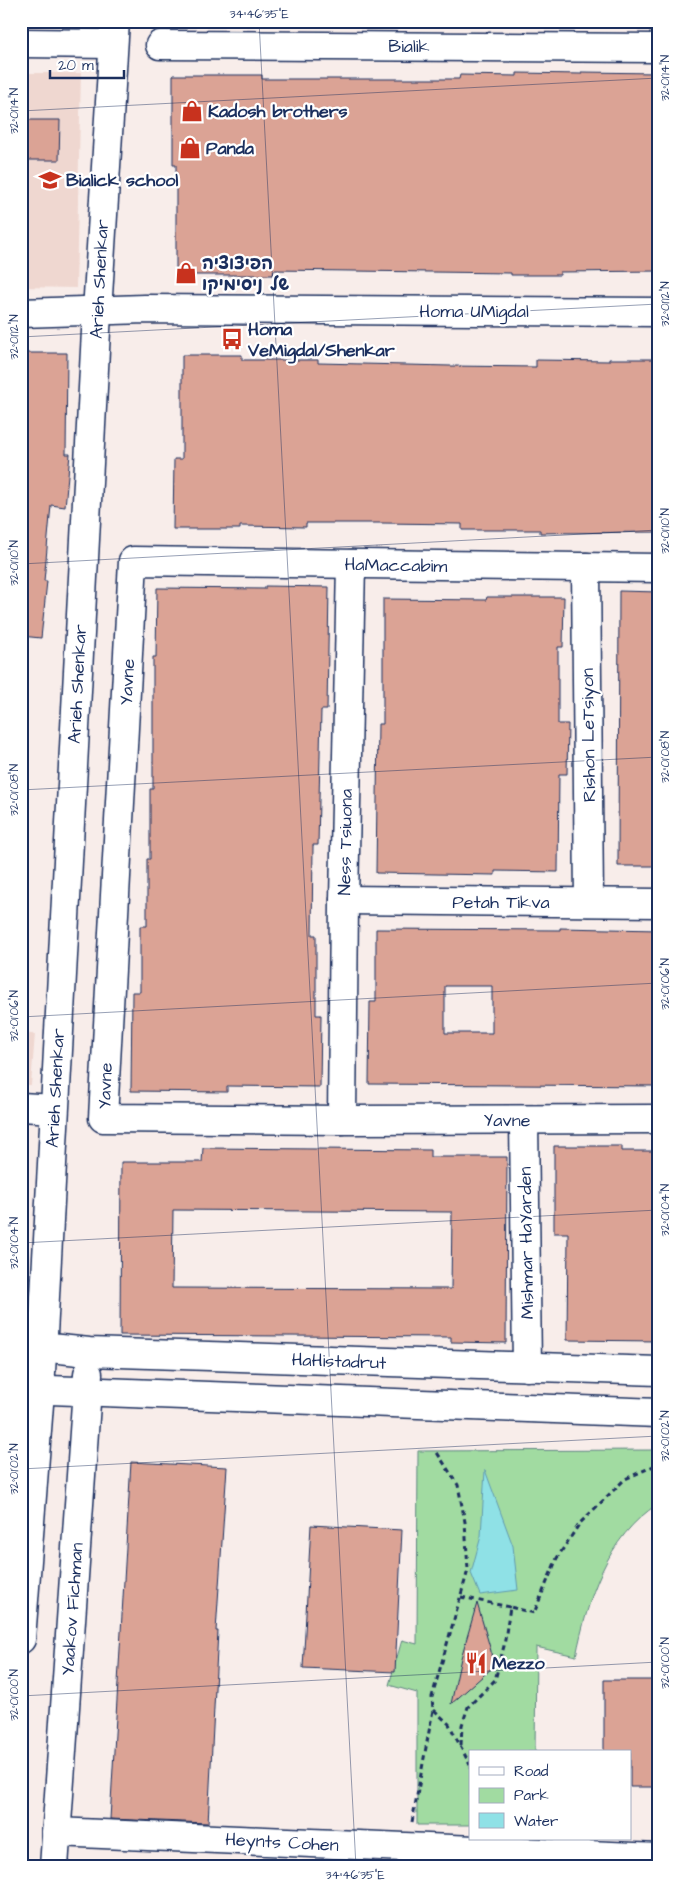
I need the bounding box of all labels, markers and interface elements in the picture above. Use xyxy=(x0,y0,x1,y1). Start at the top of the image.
text: 34°46'35"E xyxy=(229,6,289,23)
street label: Bialik xyxy=(388,34,430,59)
scale bar xyxy=(50,48,124,80)
text: 32°01'14"N xyxy=(657,54,674,101)
text: 20 m xyxy=(58,55,94,76)
text: 32°01'14"N xyxy=(6,87,23,134)
shop icon: Kadosh brothers xyxy=(179,98,205,124)
place label: Kadosh brothers xyxy=(208,99,348,124)
shop icon: Panda xyxy=(177,135,203,161)
place label: Panda xyxy=(206,136,255,161)
school or university icon: Bialick school xyxy=(37,167,63,193)
place label: Bialick school xyxy=(66,168,178,193)
street label: Arieh Shenkar xyxy=(84,219,115,339)
place label: הפיצוציה של ניסימיקו xyxy=(202,251,289,297)
shop icon: הפיצוציה של ניסימיקו xyxy=(173,260,199,286)
text: 32°01'12"N xyxy=(657,281,674,327)
street label: Homa UMigdal xyxy=(419,299,529,325)
text: 32°01'12"N xyxy=(6,314,23,360)
place label: Homa VeMigdal/Shenkar xyxy=(247,317,395,364)
bus stop icon: Homa VeMigdal/Shenkar xyxy=(219,326,245,352)
text: 32°01'10"N xyxy=(657,507,674,554)
text: 32°01'10"N xyxy=(6,539,23,586)
street label: HaMaccabim xyxy=(344,552,448,579)
street label: Arieh Shenkar xyxy=(62,624,93,744)
street label: Yavne xyxy=(114,658,141,706)
street label: Rishon LeTsiyon xyxy=(575,668,603,802)
text: 32°01'08"N xyxy=(657,730,674,783)
text: 32°01'08"N xyxy=(6,763,23,816)
street label: Ness Tsiuona xyxy=(332,788,359,896)
street label: Petah Tikva xyxy=(452,890,550,915)
text: 32°01'06"N xyxy=(657,957,674,1010)
text: 32°01'06"N xyxy=(6,989,23,1042)
street label: Arieh Shenkar xyxy=(40,1028,71,1148)
street label: Yavne xyxy=(92,1062,119,1110)
street label: Yavne xyxy=(484,1108,531,1133)
street label: Mishmar HaYarden xyxy=(513,1166,540,1320)
text: 32°01'04"N xyxy=(657,1183,674,1236)
text: 32°01'04"N xyxy=(6,1216,23,1269)
street label: HaHistadrut xyxy=(291,1347,387,1376)
text: 32°01'02"N xyxy=(657,1410,674,1462)
text: 32°01'02"N xyxy=(6,1443,23,1495)
street label: Yaakov Fichman xyxy=(55,1542,90,1676)
text: 32°01'00"N xyxy=(657,1636,674,1689)
restaurant icon: Mezzo xyxy=(463,1650,489,1676)
place label: Mezzo xyxy=(492,1651,545,1676)
text: 32°01'00"N xyxy=(6,1668,23,1721)
legend xyxy=(469,1750,632,1840)
text: Road xyxy=(514,1761,549,1782)
text: Park xyxy=(514,1785,549,1806)
text: Water xyxy=(514,1811,558,1832)
street label: Heynts Cohen xyxy=(225,1827,339,1859)
text: 34°46'35"E xyxy=(325,1867,385,1884)

